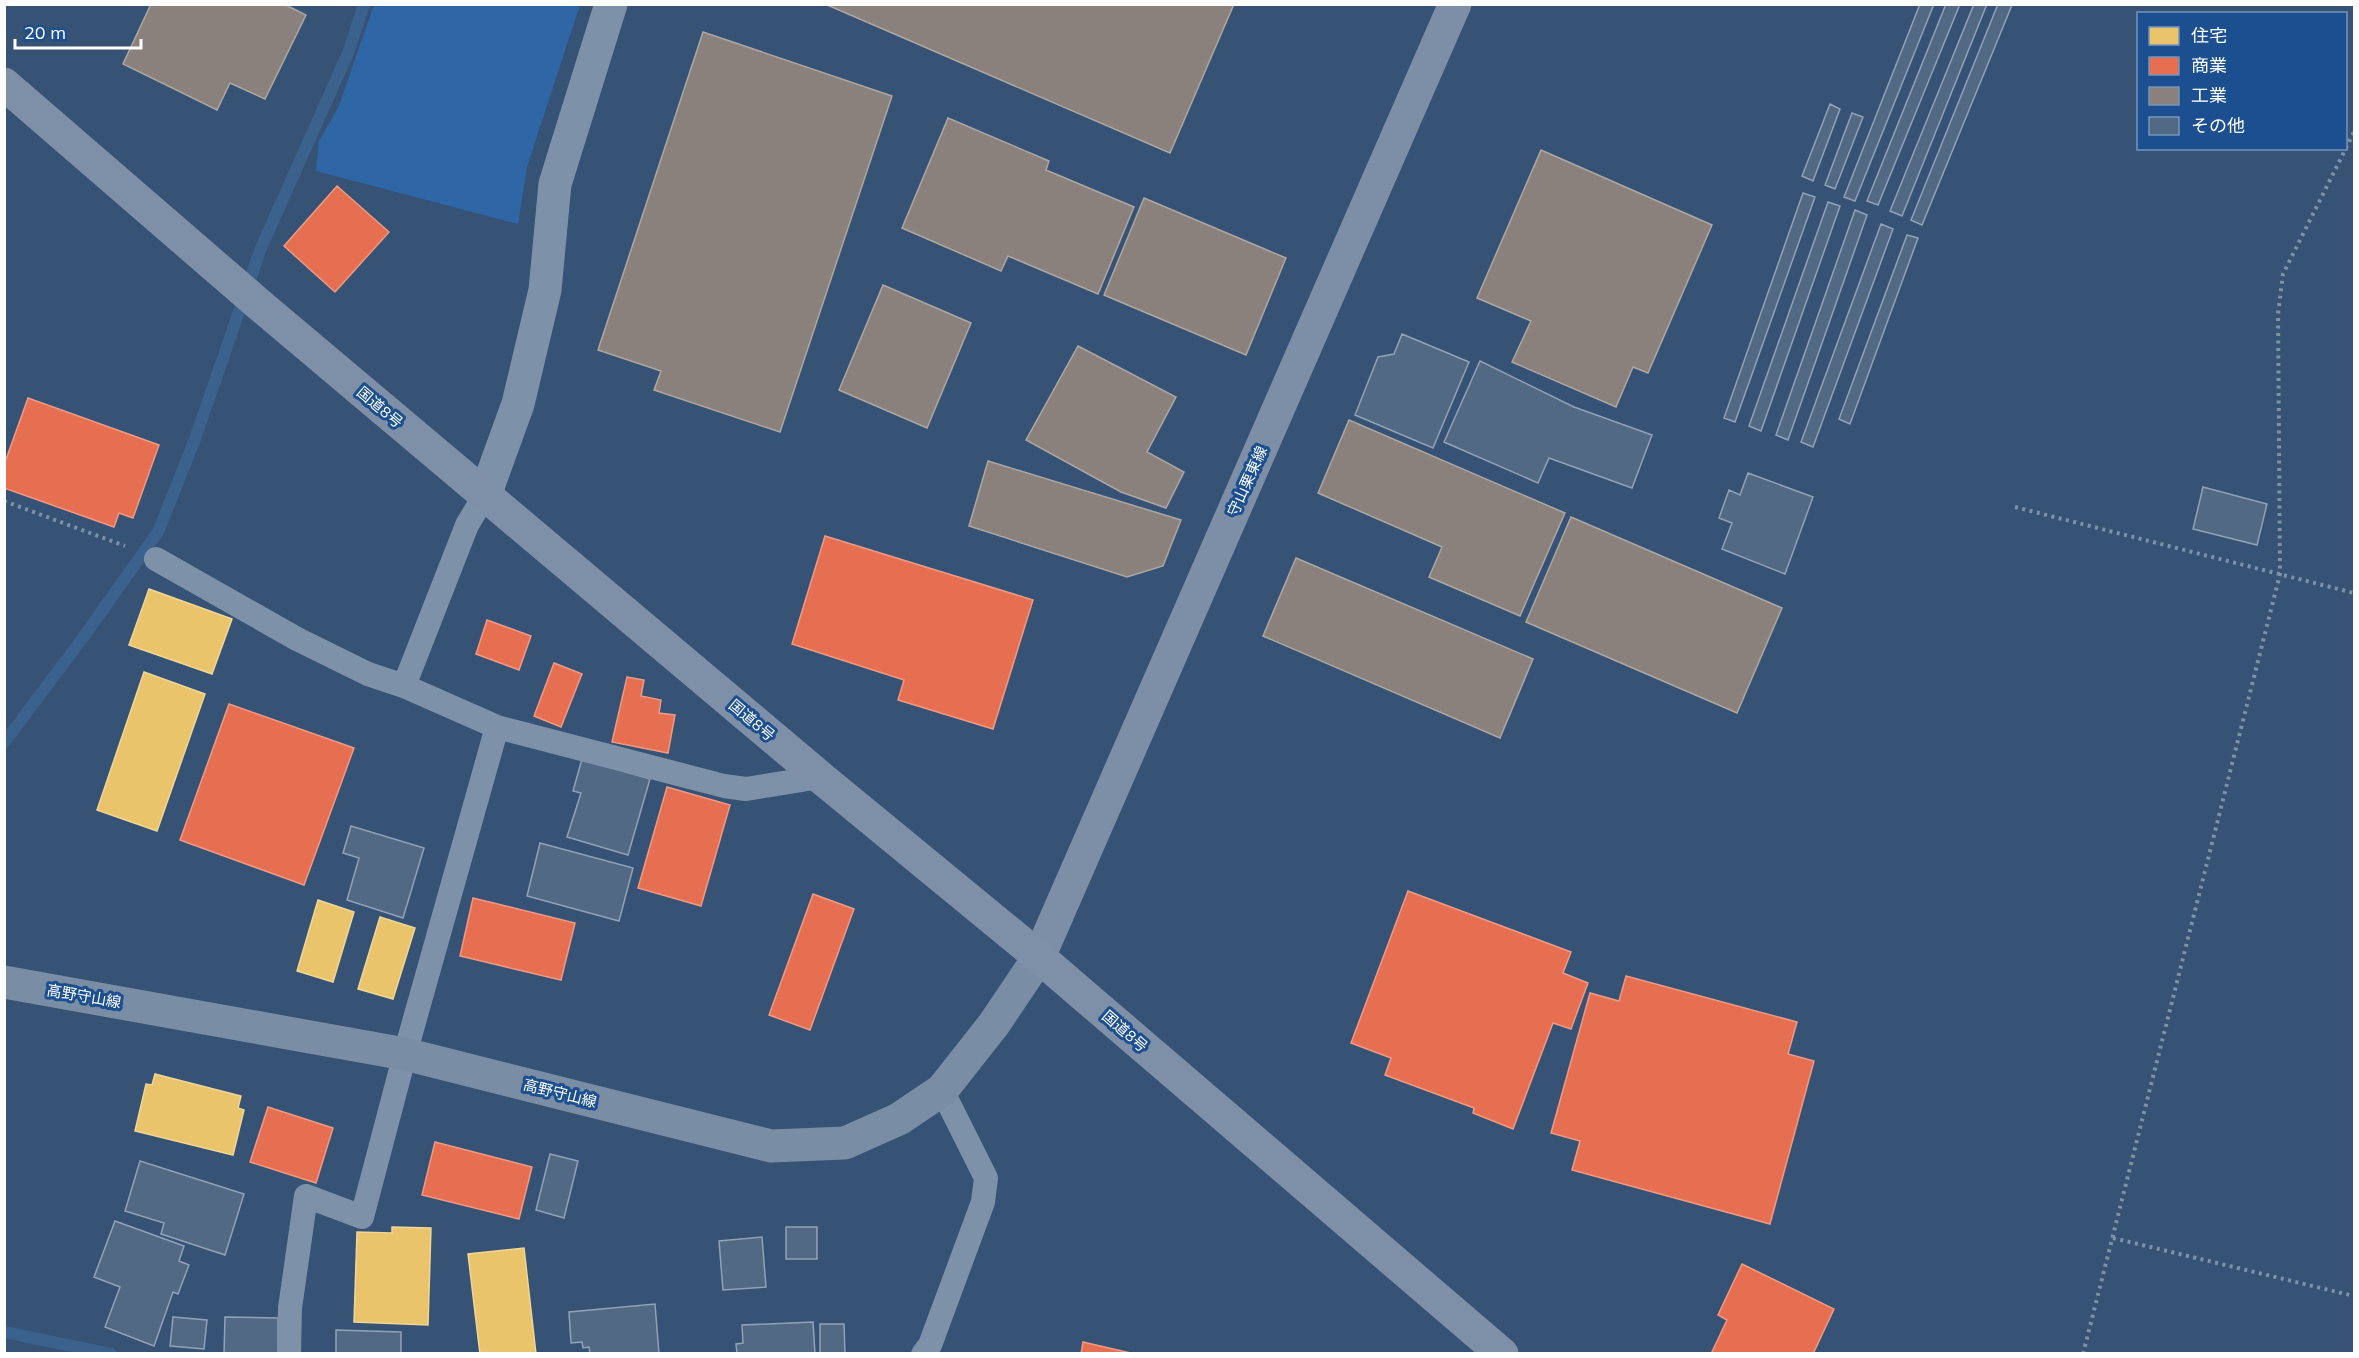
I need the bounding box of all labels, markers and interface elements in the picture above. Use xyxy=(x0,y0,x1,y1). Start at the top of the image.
scale bar xyxy=(15,12,141,50)
legend xyxy=(2137,12,2347,150)
text: 20 m xyxy=(24,21,66,44)
text: 住宅 xyxy=(2191,24,2227,47)
text: 商業 xyxy=(2191,54,2227,77)
text: 工業 xyxy=(2191,84,2227,107)
text: その他 xyxy=(2191,114,2245,137)
street label: 国道8号 xyxy=(353,382,407,432)
street label: 守山栗東線 xyxy=(1223,443,1271,519)
street label: 国道8号 xyxy=(725,695,779,745)
street label: 高野守山線 xyxy=(45,980,123,1012)
street label: 国道8号 xyxy=(1098,1006,1152,1056)
street label: 高野守山線 xyxy=(521,1075,599,1111)

